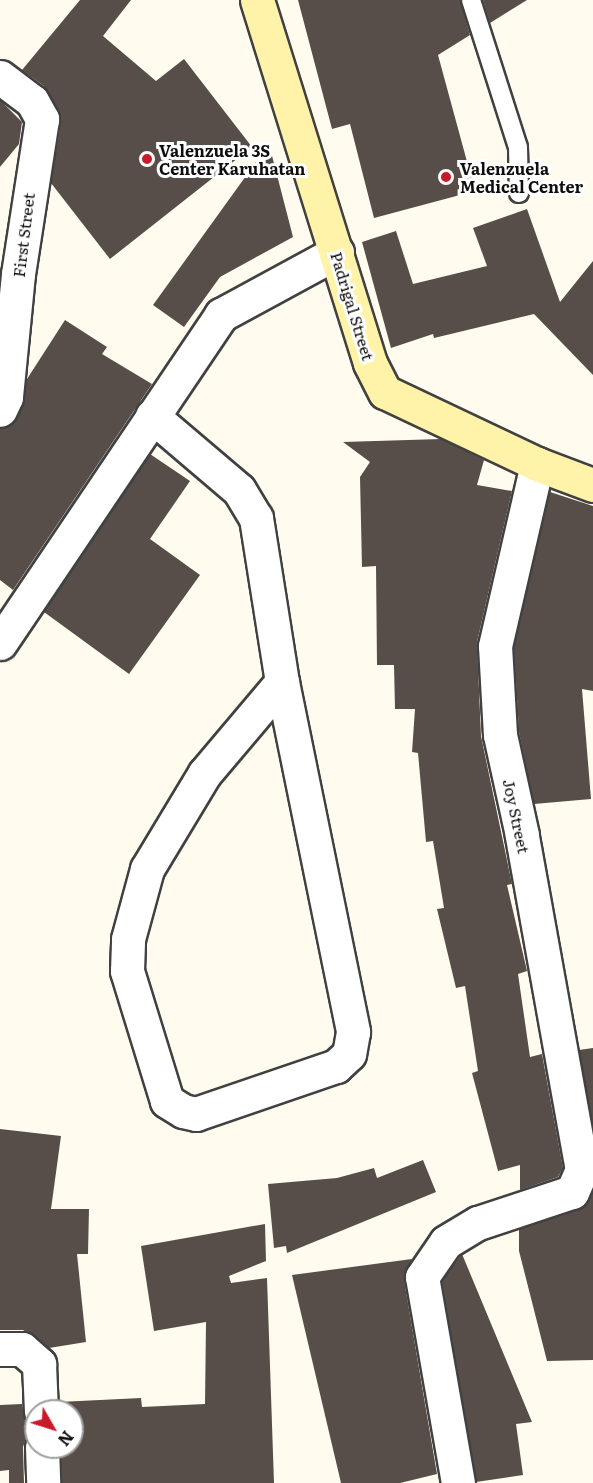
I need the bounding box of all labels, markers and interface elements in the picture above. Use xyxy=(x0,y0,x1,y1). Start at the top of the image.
place label: Valenzuela 3S Center Karuhatan xyxy=(159,140,305,178)
marker: Valenzuela 3S Center Karuhatan xyxy=(140,152,154,166)
place label: Valenzuela Medical Center xyxy=(460,158,583,196)
marker: Valenzuela Medical Center xyxy=(437,168,455,186)
street label: First Street xyxy=(8,192,38,278)
street label: Padrigal Street xyxy=(327,249,379,363)
street label: Joy Street xyxy=(500,777,534,855)
north arrow xyxy=(24,1399,84,1459)
text: N xyxy=(53,1426,80,1452)

